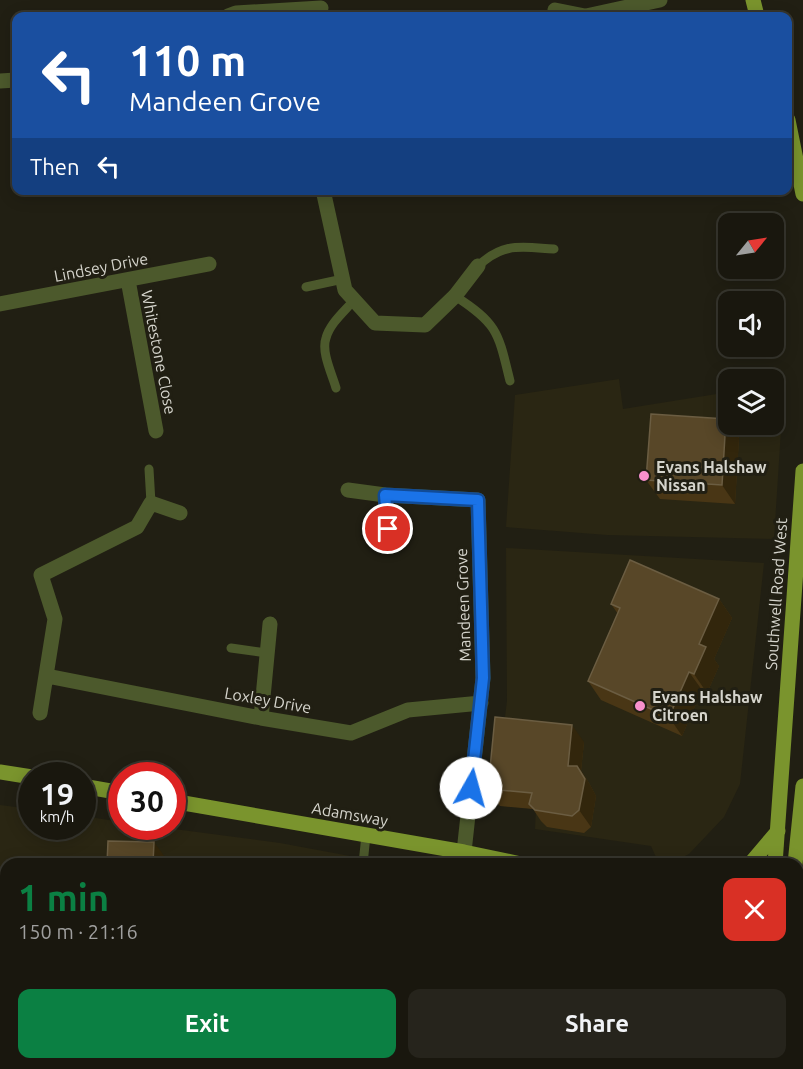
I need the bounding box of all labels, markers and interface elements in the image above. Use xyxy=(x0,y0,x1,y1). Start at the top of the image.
icon: left xyxy=(30,36,108,114)
text: 110 m xyxy=(129,37,246,84)
text: Mandeen Grove xyxy=(129,86,321,116)
icon: left xyxy=(92,150,125,183)
text: Then xyxy=(30,154,80,179)
north arrow xyxy=(718,213,784,279)
map controls xyxy=(718,213,784,435)
street label: Lindsey Drive xyxy=(52,249,150,285)
street label: Whitestone Close xyxy=(138,288,180,416)
button: sound xyxy=(718,291,784,357)
button: layers xyxy=(718,369,784,435)
place label: Evans Halshaw Nissan xyxy=(656,458,767,494)
marker: Evans Halshaw Nissan xyxy=(637,469,651,483)
pin xyxy=(362,503,413,554)
icon: arrive xyxy=(371,512,404,545)
street label: Southwell Road West xyxy=(762,516,790,671)
street label: Mandeen Grove xyxy=(452,548,474,662)
street label: Loxley Drive xyxy=(223,684,313,716)
place label: Evans Halshaw Citroen xyxy=(652,688,763,724)
marker: Evans Halshaw Citroen xyxy=(633,699,647,713)
position arrow xyxy=(439,756,503,820)
speed limit sign: 30 xyxy=(108,762,186,840)
text: 19 xyxy=(40,777,74,811)
street label: Adamsway xyxy=(310,798,390,830)
text: km/h xyxy=(40,808,74,825)
text: 1 min xyxy=(18,877,109,918)
button: close xyxy=(723,878,786,941)
text: 150 m · 21:16 xyxy=(18,920,138,943)
button: Exit xyxy=(18,989,396,1058)
button: Share xyxy=(408,989,786,1058)

